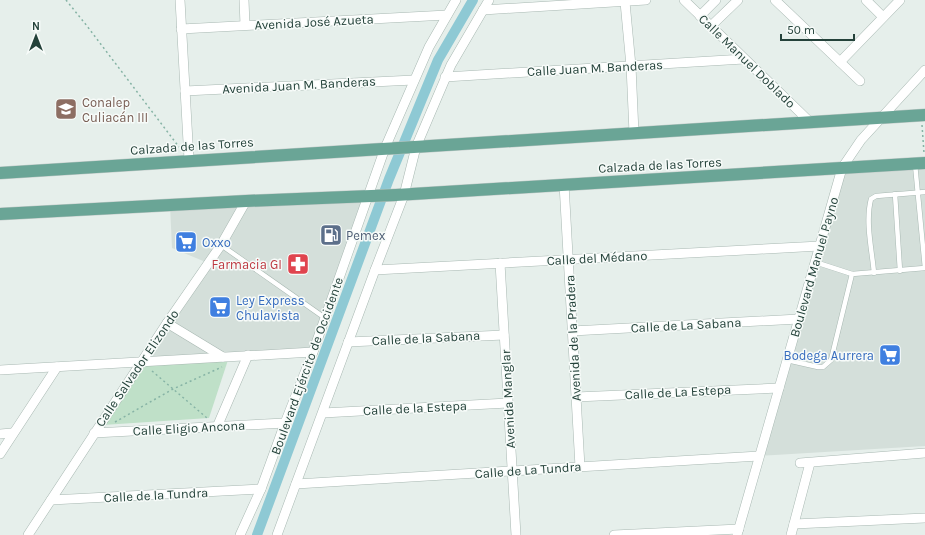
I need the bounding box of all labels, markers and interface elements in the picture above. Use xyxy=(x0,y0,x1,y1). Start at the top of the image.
street label: Avenida José Azueta xyxy=(254,11,374,33)
street label: Calle Manuel Doblado xyxy=(696,11,798,111)
north arrow xyxy=(16,16,56,56)
scale bar xyxy=(781,16,854,42)
text: N xyxy=(32,20,40,33)
text: 50 m xyxy=(787,23,815,37)
street label: Calle Juan M. Banderas xyxy=(527,57,663,79)
street label: Avenida Juan M. Banderas xyxy=(222,73,376,97)
place label: Conalep Culiacán III xyxy=(82,95,148,125)
school or university icon: Conalep Culiacán III xyxy=(53,96,79,122)
street label: Calzada de las Torres xyxy=(130,134,254,158)
street label: Calzada de las Torres xyxy=(598,154,722,176)
street label: Boulevard Manuel Payno xyxy=(787,195,841,339)
fuel station icon: Pemex xyxy=(318,222,344,248)
place label: Pemex xyxy=(346,228,386,243)
supermarket icon: Oxxo xyxy=(173,229,199,255)
place label: Oxxo xyxy=(202,235,231,250)
street label: Calle del Médano xyxy=(546,248,648,268)
pharmacy icon: Farmacia GI xyxy=(285,251,311,277)
place label: Farmacia GI xyxy=(211,257,282,272)
street label: Avenida de la Pradera xyxy=(562,274,584,402)
street label: Boulevard Ejército de Occidente xyxy=(268,275,346,457)
place label: Ley Express Chulavista xyxy=(236,293,305,323)
supermarket icon: Ley Express Chulavista xyxy=(207,294,233,320)
street label: Calle Salvador Elizondo xyxy=(92,307,182,429)
street label: Calle de La Sabana xyxy=(630,315,742,335)
street label: Calle de la Sabana xyxy=(371,328,481,348)
supermarket icon: Bodega Aurrera xyxy=(877,342,903,368)
place label: Bodega Aurrera xyxy=(784,348,874,363)
street label: Avenida Manglar xyxy=(498,349,518,449)
street label: Calle de La Estepa xyxy=(624,382,732,402)
street label: Calle de la Estepa xyxy=(363,398,467,418)
street label: Calle Eligio Ancona xyxy=(132,418,246,438)
street label: Calle de La Tundra xyxy=(474,459,582,481)
street label: Calle de la Tundra xyxy=(103,485,209,505)

